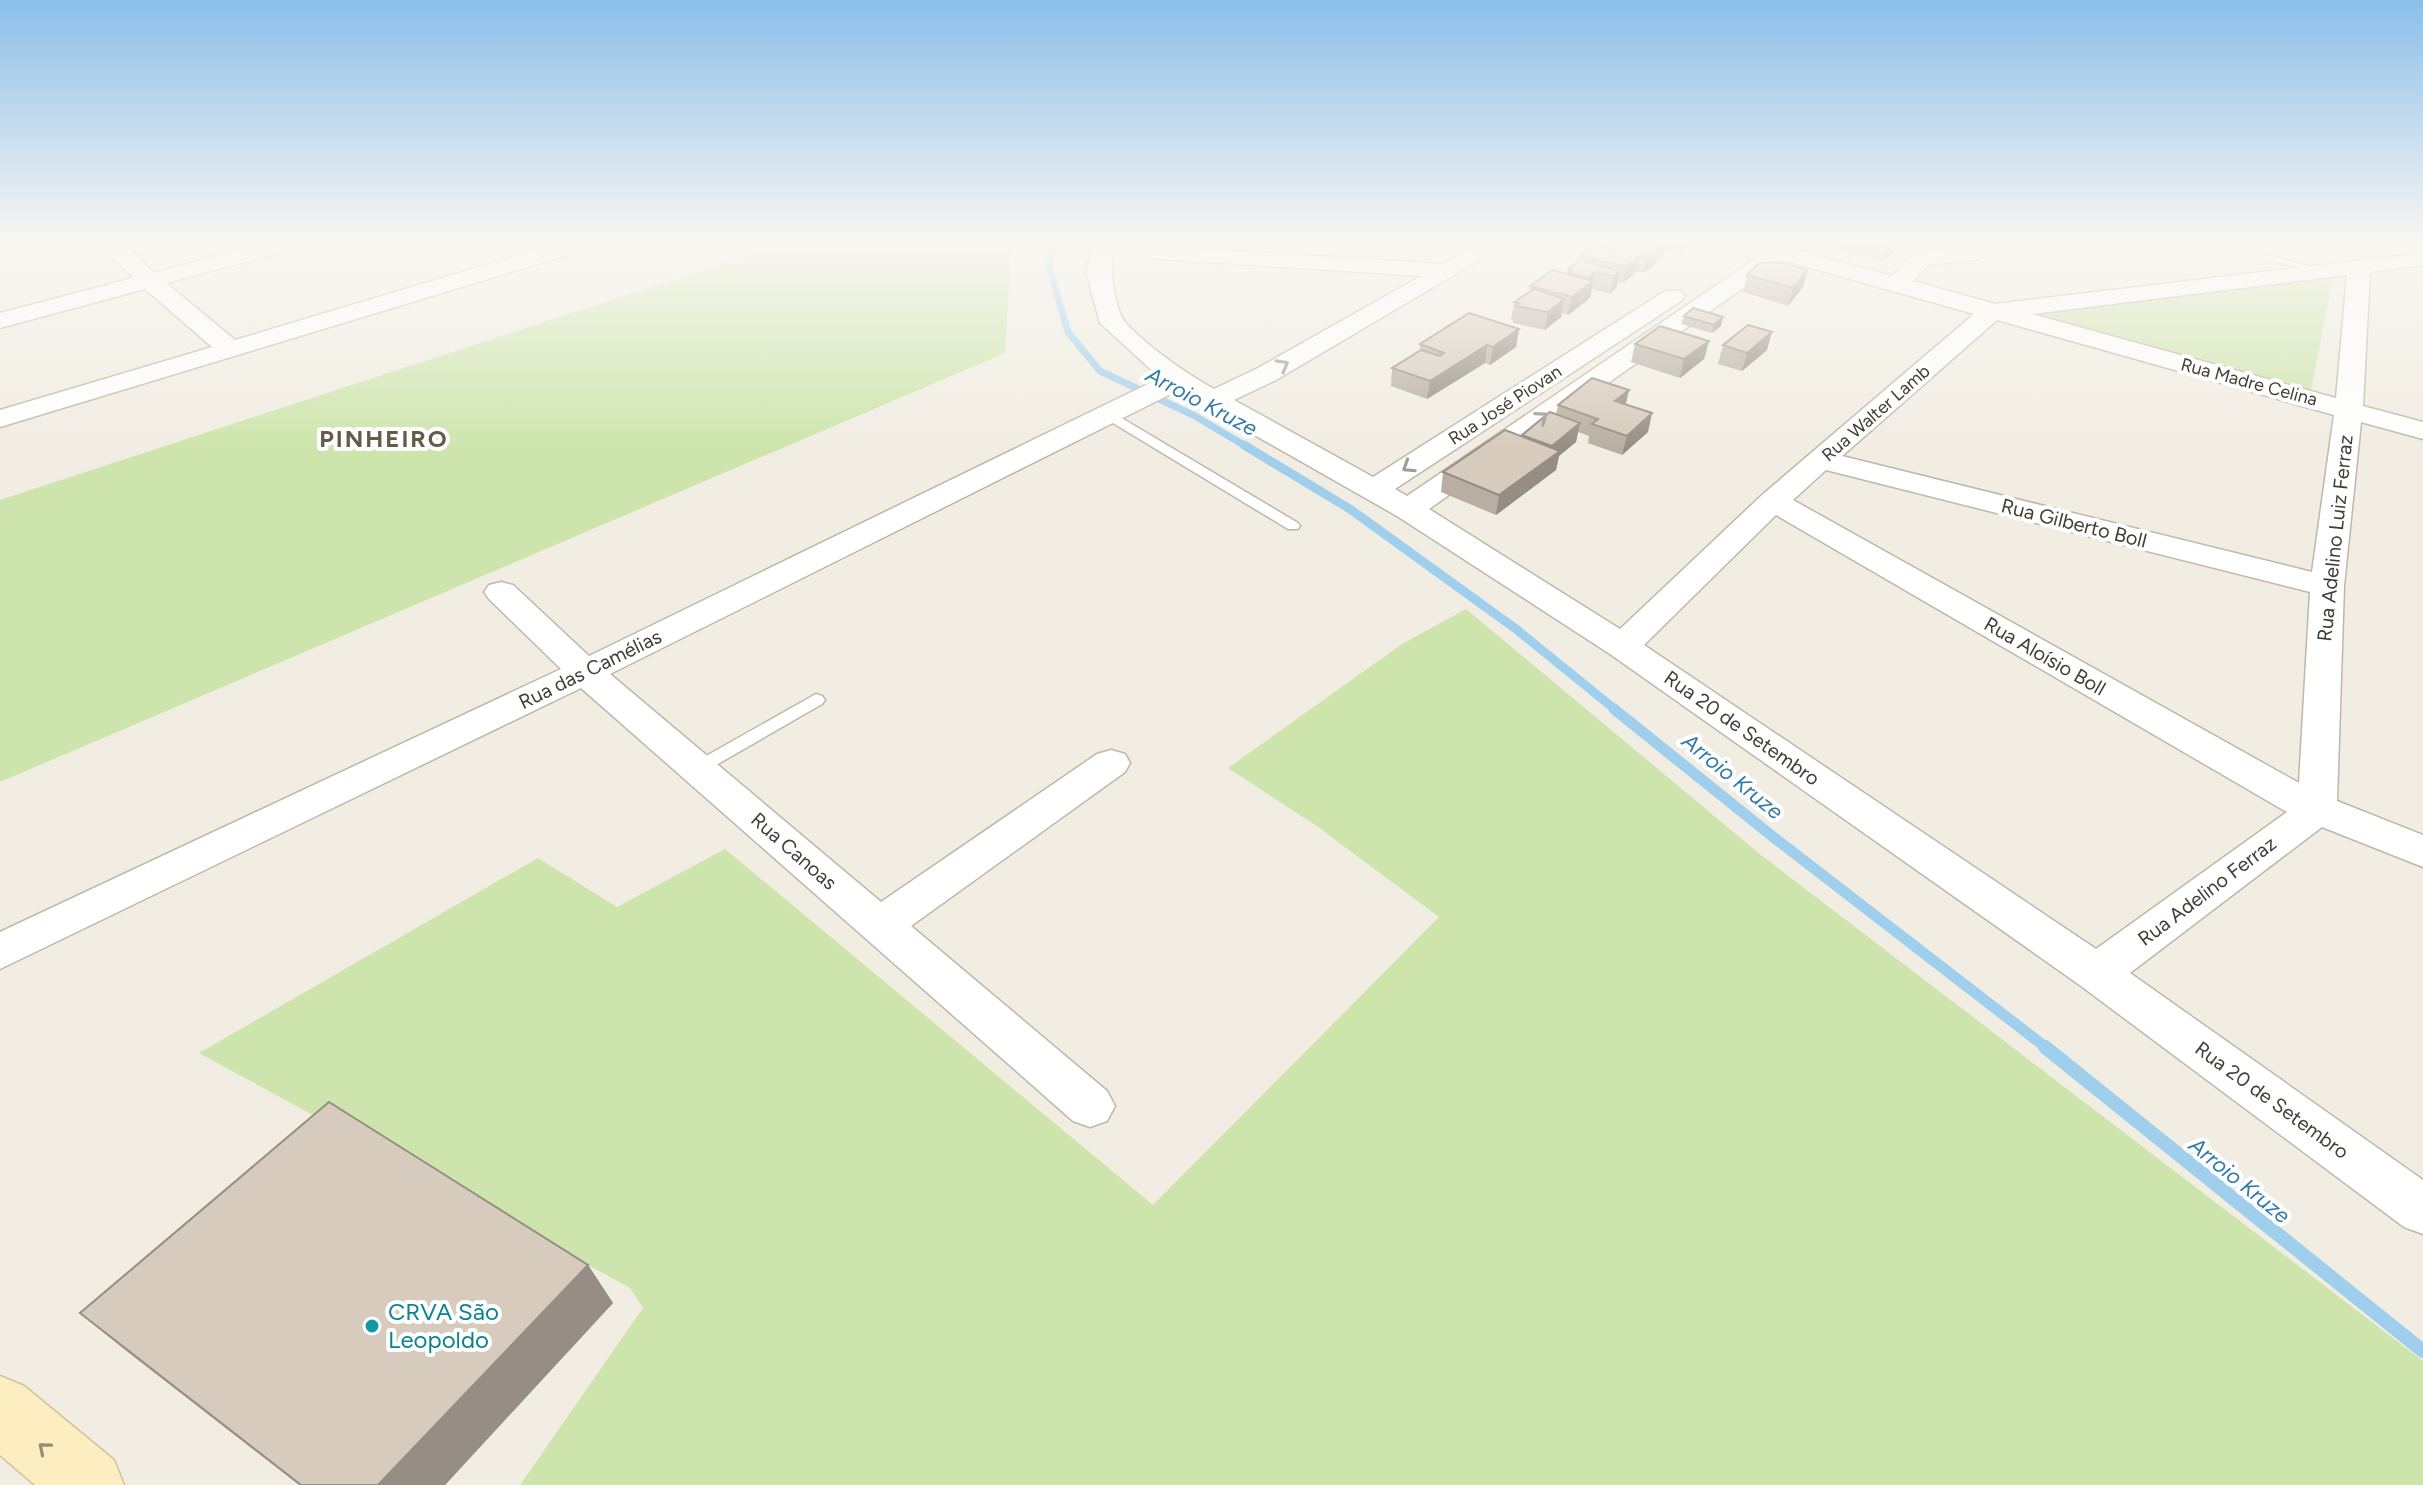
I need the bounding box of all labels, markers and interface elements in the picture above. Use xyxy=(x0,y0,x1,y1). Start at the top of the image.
street label: Rua Madre Celina xyxy=(2178,353,2320,411)
one-way arrow xyxy=(1274,359,1289,375)
water label: Arroio Kruze xyxy=(1141,360,1262,442)
street label: Rua José Piovan xyxy=(1444,360,1566,450)
street label: Rua Walter Lamb xyxy=(1817,360,1935,466)
one-way arrow xyxy=(1533,412,1547,427)
district label: PINHEIRO xyxy=(319,424,449,453)
street label: Rua Adelino Luiz Ferraz xyxy=(2312,433,2358,643)
one-way arrow xyxy=(1402,458,1417,473)
street label: Rua Gilberto Boll xyxy=(1999,493,2149,553)
street label: Rua Aloísio Boll xyxy=(1980,612,2110,700)
street label: Rua das Camélias xyxy=(515,624,665,714)
street label: Rua 20 de Setembro xyxy=(1660,665,1824,791)
water label: Arroio Kruze xyxy=(1676,727,1789,825)
street label: Rua Canoas xyxy=(746,807,842,895)
street label: Rua Adelino Ferraz xyxy=(2133,831,2281,951)
street label: Rua 20 de Setembro xyxy=(2190,1036,2354,1164)
water label: Arroio Kruze xyxy=(2183,1131,2296,1229)
place label: CRVA São Leopoldo xyxy=(388,1297,499,1354)
marker: CRVA São Leopoldo xyxy=(363,1317,381,1335)
one-way arrow xyxy=(39,1443,54,1458)

